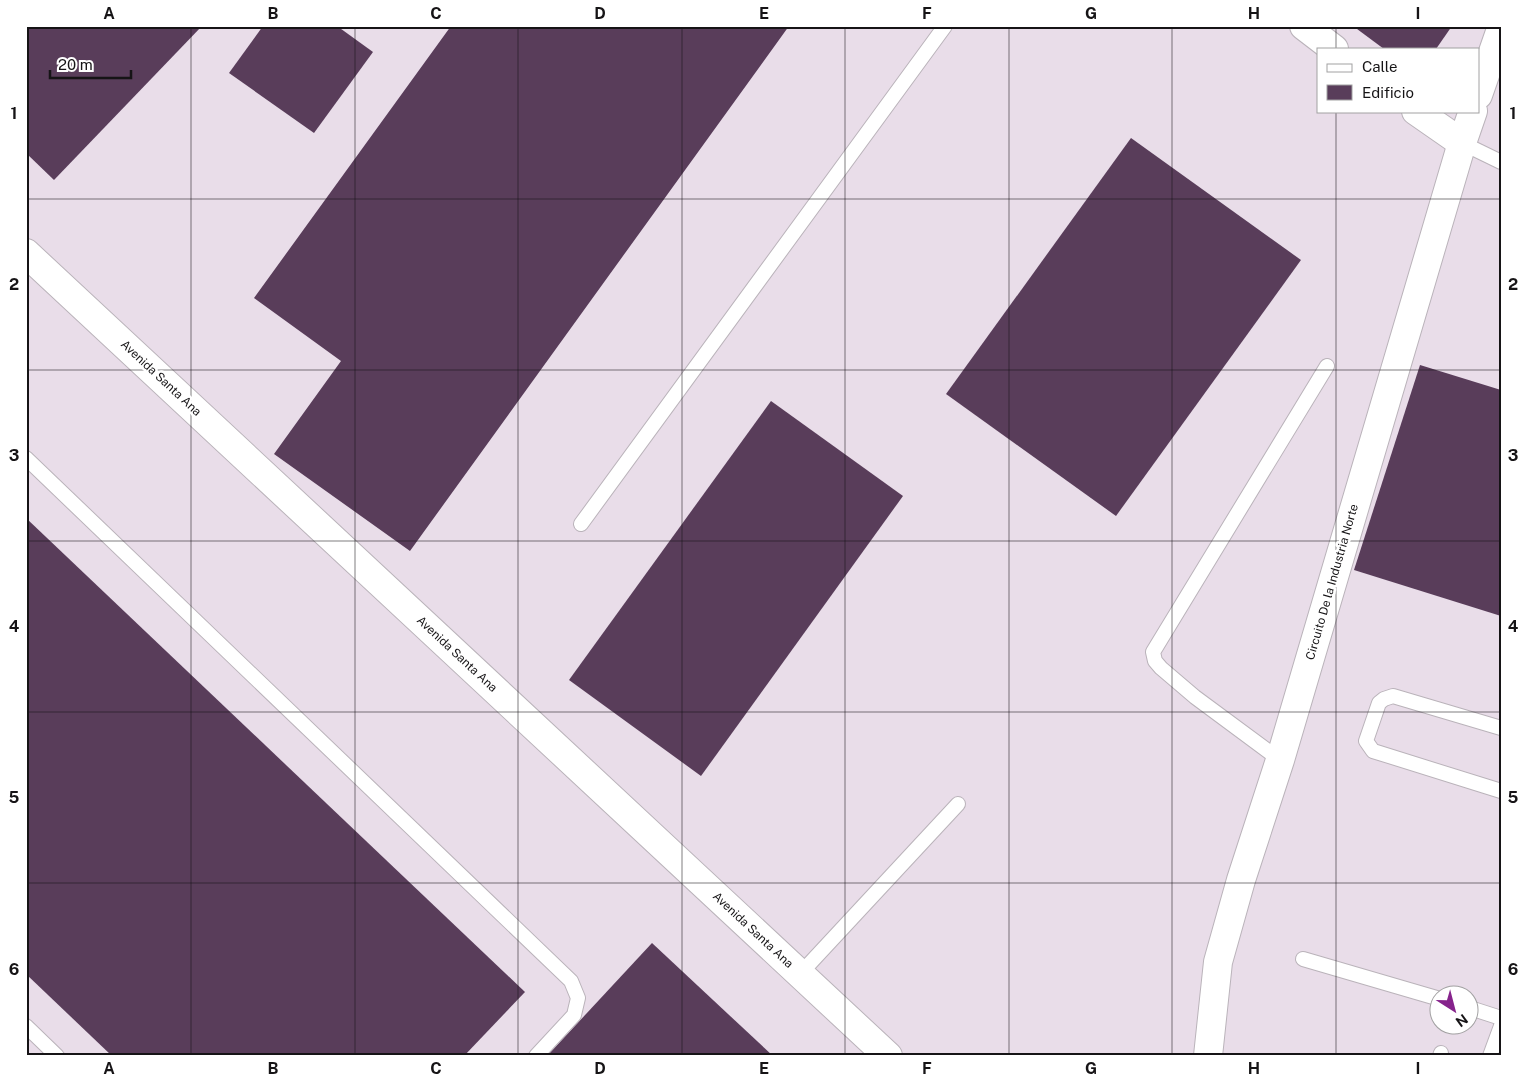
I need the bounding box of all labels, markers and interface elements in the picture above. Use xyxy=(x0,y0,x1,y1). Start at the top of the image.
text: A xyxy=(103,4,115,23)
text: B xyxy=(268,4,279,23)
text: C xyxy=(430,4,442,23)
text: D xyxy=(594,4,606,23)
text: E xyxy=(759,4,769,23)
text: F xyxy=(922,4,932,23)
text: G xyxy=(1085,4,1097,23)
text: H xyxy=(1248,4,1260,23)
text: I xyxy=(1416,4,1420,23)
scale bar xyxy=(50,48,131,80)
legend xyxy=(1317,48,1480,112)
text: 20 m xyxy=(58,56,93,73)
text: Calle xyxy=(1362,58,1398,75)
text: Edificio xyxy=(1362,84,1414,101)
text: 1 xyxy=(11,104,17,123)
text: 1 xyxy=(1510,104,1516,123)
text: 2 xyxy=(9,275,19,294)
text: 2 xyxy=(1508,275,1518,294)
street label: Avenida Santa Ana xyxy=(118,337,204,419)
text: 3 xyxy=(9,446,19,465)
text: 3 xyxy=(1508,446,1518,465)
street label: Circuito De la Industria Norte xyxy=(1303,502,1361,662)
street label: Avenida Santa Ana xyxy=(414,613,500,695)
text: 4 xyxy=(9,617,20,636)
text: 4 xyxy=(1508,617,1519,636)
text: 5 xyxy=(9,788,20,807)
text: 5 xyxy=(1508,788,1519,807)
street label: Avenida Santa Ana xyxy=(710,889,796,971)
text: 6 xyxy=(9,960,19,979)
text: 6 xyxy=(1508,960,1518,979)
north arrow xyxy=(1430,984,1480,1034)
text: N xyxy=(1453,1011,1471,1030)
text: A xyxy=(103,1059,115,1078)
text: B xyxy=(268,1059,279,1078)
text: C xyxy=(430,1059,442,1078)
text: D xyxy=(594,1059,606,1078)
text: E xyxy=(759,1059,769,1078)
text: F xyxy=(922,1059,932,1078)
text: G xyxy=(1085,1059,1097,1078)
text: H xyxy=(1248,1059,1260,1078)
text: I xyxy=(1416,1059,1420,1078)

